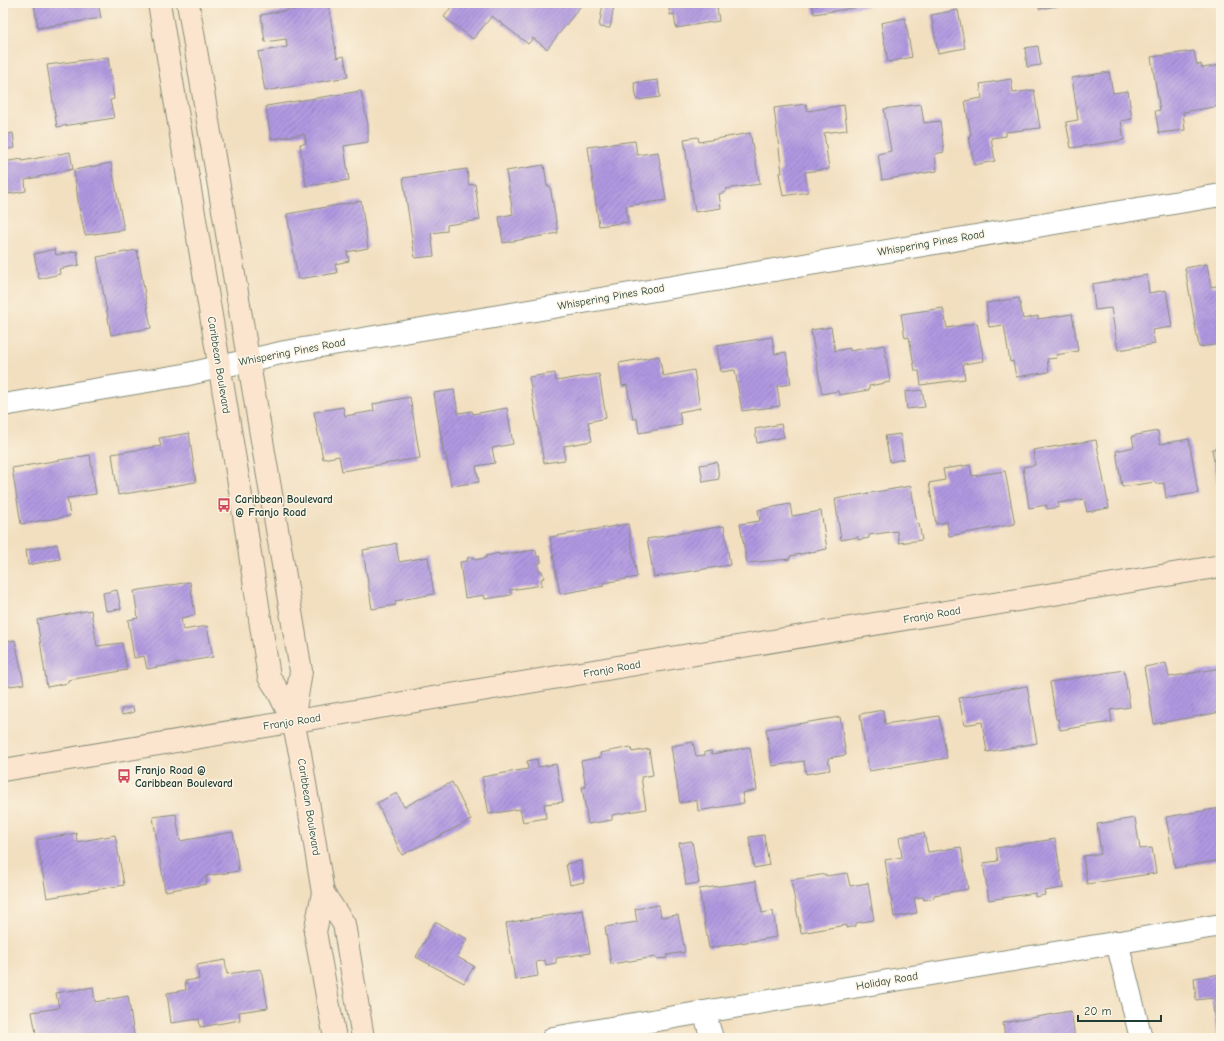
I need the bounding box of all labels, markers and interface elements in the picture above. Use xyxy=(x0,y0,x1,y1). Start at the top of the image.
street label: Whispering Pines Road xyxy=(876,227,986,259)
street label: Whispering Pines Road xyxy=(556,281,666,313)
street label: Caribbean Boulevard xyxy=(205,316,233,415)
street label: Whispering Pines Road xyxy=(237,335,347,369)
place label: Caribbean Boulevard @ Franjo Road xyxy=(235,493,333,519)
bus stop icon: Caribbean Boulevard @ Franjo Road xyxy=(216,497,232,513)
street label: Franjo Road xyxy=(902,604,962,626)
street label: Franjo Road xyxy=(582,658,642,680)
street label: Franjo Road xyxy=(262,711,322,733)
street label: Caribbean Boulevard xyxy=(295,758,323,857)
place label: Franjo Road @ Caribbean Boulevard xyxy=(135,764,233,790)
bus stop icon: Franjo Road @ Caribbean Boulevard xyxy=(116,768,132,784)
street label: Holiday Road xyxy=(855,969,919,993)
scale bar xyxy=(1078,997,1161,1023)
text: 20 m xyxy=(1084,1004,1112,1018)

